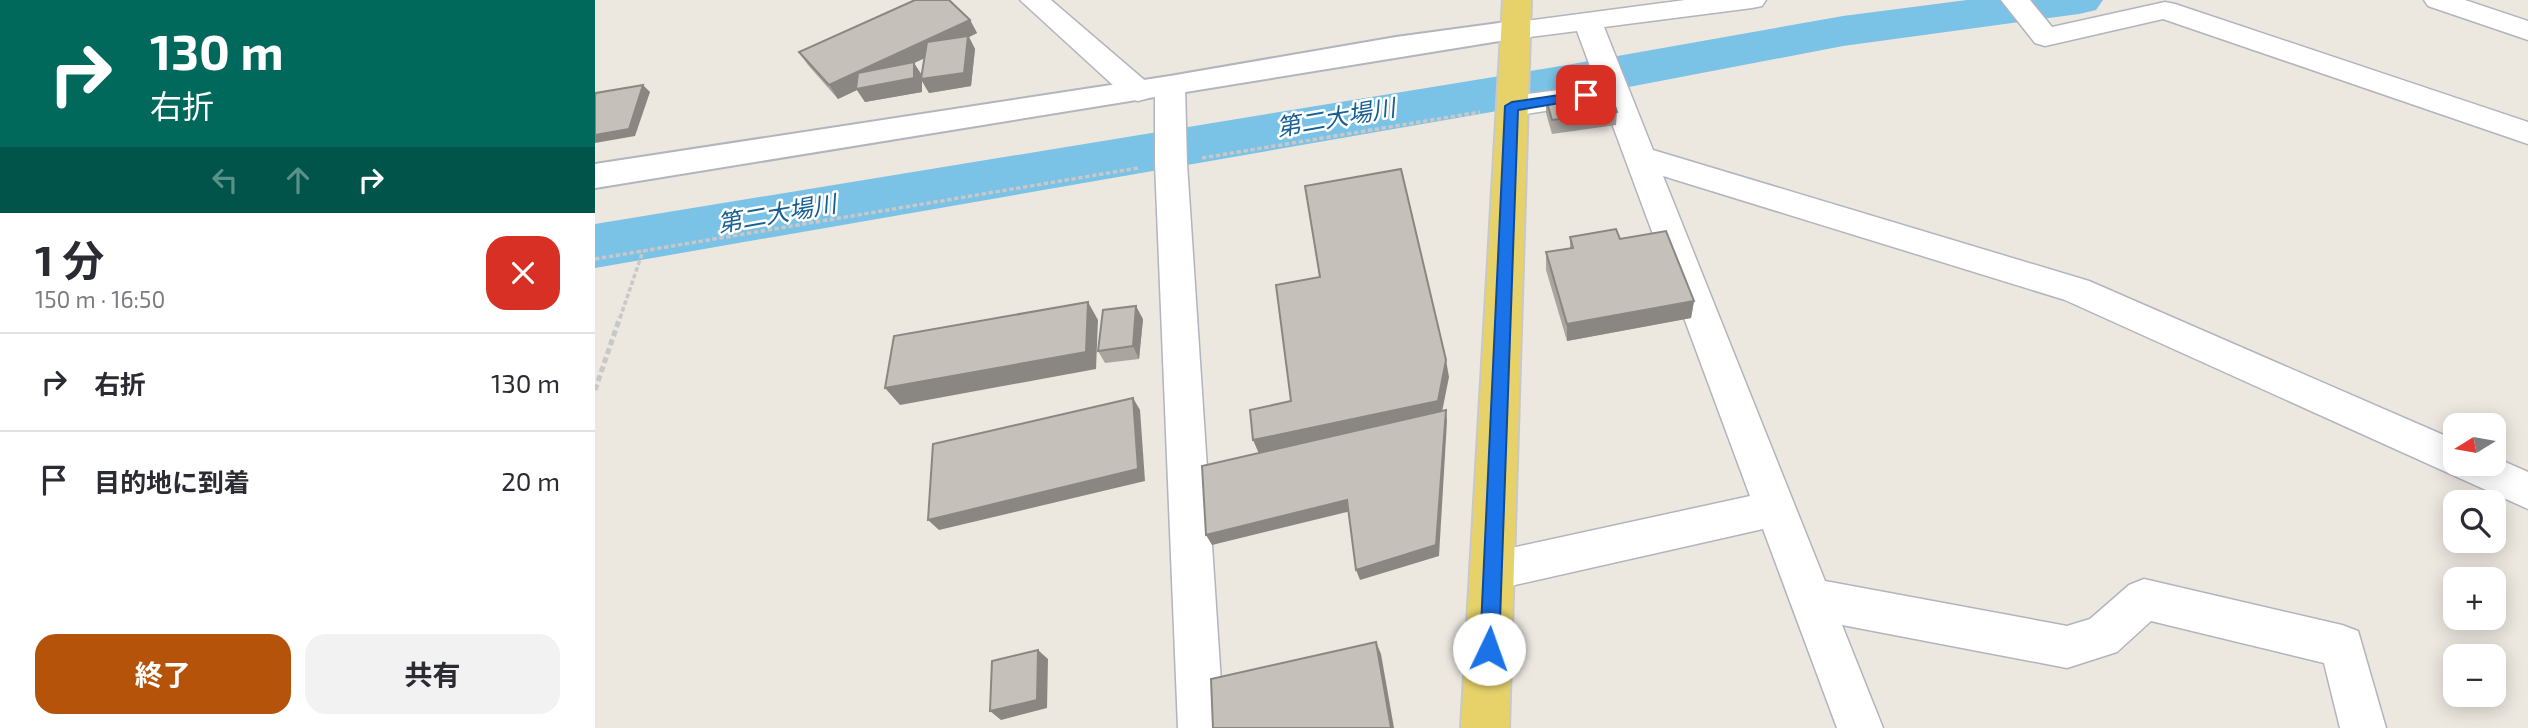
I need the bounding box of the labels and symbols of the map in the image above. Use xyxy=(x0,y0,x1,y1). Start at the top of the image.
pin xyxy=(1556,65,1616,125)
water label: 第二大場川 xyxy=(1274,91,1400,141)
water label: 第二大場川 xyxy=(715,187,841,237)
north arrow xyxy=(2443,413,2506,476)
position arrow xyxy=(1452,612,1526,686)

